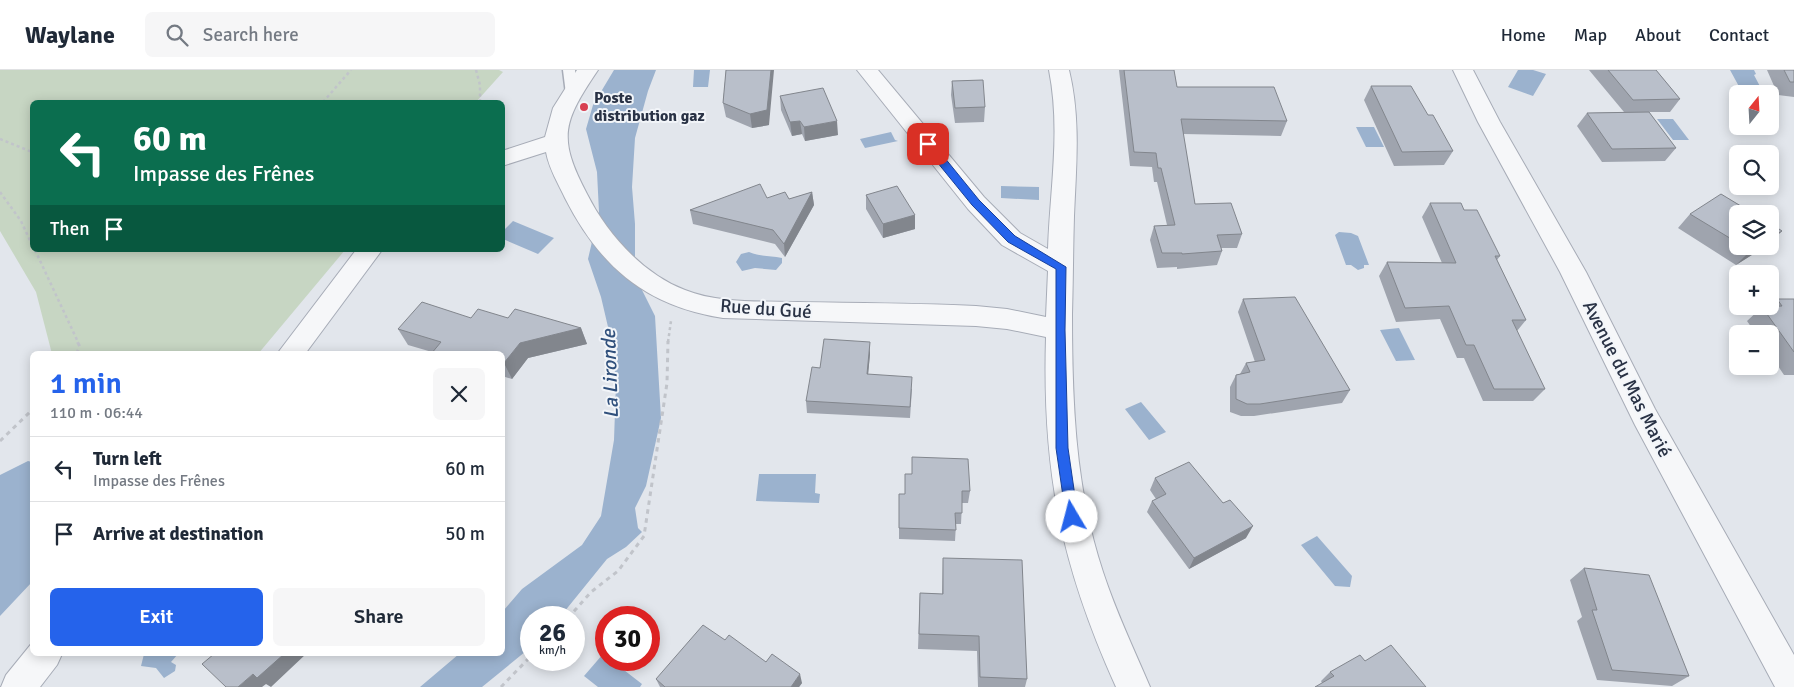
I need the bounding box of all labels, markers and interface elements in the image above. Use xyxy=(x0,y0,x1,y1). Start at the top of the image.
search box xyxy=(145,12,495,57)
text: Waylane xyxy=(25,20,115,50)
icon: search xyxy=(163,21,191,49)
text: Search here xyxy=(203,23,299,47)
text: Home xyxy=(1501,24,1546,46)
text: Map xyxy=(1574,24,1607,46)
text: About xyxy=(1635,24,1681,46)
text: Contact xyxy=(1709,24,1769,46)
north arrow xyxy=(1729,85,1779,135)
map controls xyxy=(1729,85,1779,375)
place label: Poste distribution gaz xyxy=(594,88,705,126)
marker: Poste distribution gaz xyxy=(578,101,590,113)
text: 60 m xyxy=(133,117,207,160)
icon: left xyxy=(50,120,115,185)
pin xyxy=(907,123,949,165)
icon: arrive xyxy=(914,130,942,158)
button: search xyxy=(1729,145,1779,195)
text: Impasse des Frênes xyxy=(133,160,314,187)
button: layers xyxy=(1729,205,1779,255)
icon: arrive xyxy=(100,215,128,243)
text: Then xyxy=(50,217,90,241)
button: + xyxy=(1729,265,1779,315)
street label: Rue du Gué xyxy=(719,294,813,324)
street label: Avenue du Mas Marié xyxy=(1577,297,1677,461)
button: − xyxy=(1729,325,1779,375)
water label: La Lironde xyxy=(596,328,624,419)
text: 1 min xyxy=(50,365,122,402)
button: close xyxy=(433,368,485,420)
text: 110 m · 06:44 xyxy=(50,403,143,423)
text: Turn left xyxy=(93,447,162,471)
icon: left xyxy=(50,455,78,483)
text: 60 m xyxy=(445,457,485,481)
text: Impasse des Frênes xyxy=(93,471,225,491)
position arrow xyxy=(1045,490,1097,542)
icon: arrive xyxy=(50,520,78,548)
text: Arrive at destination xyxy=(93,522,264,546)
text: 50 m xyxy=(445,522,485,546)
button: Exit xyxy=(50,588,263,646)
button: Share xyxy=(273,588,485,646)
speed limit sign: 30 xyxy=(595,606,660,671)
text: 26 xyxy=(539,617,566,648)
text: km/h xyxy=(539,643,566,658)

